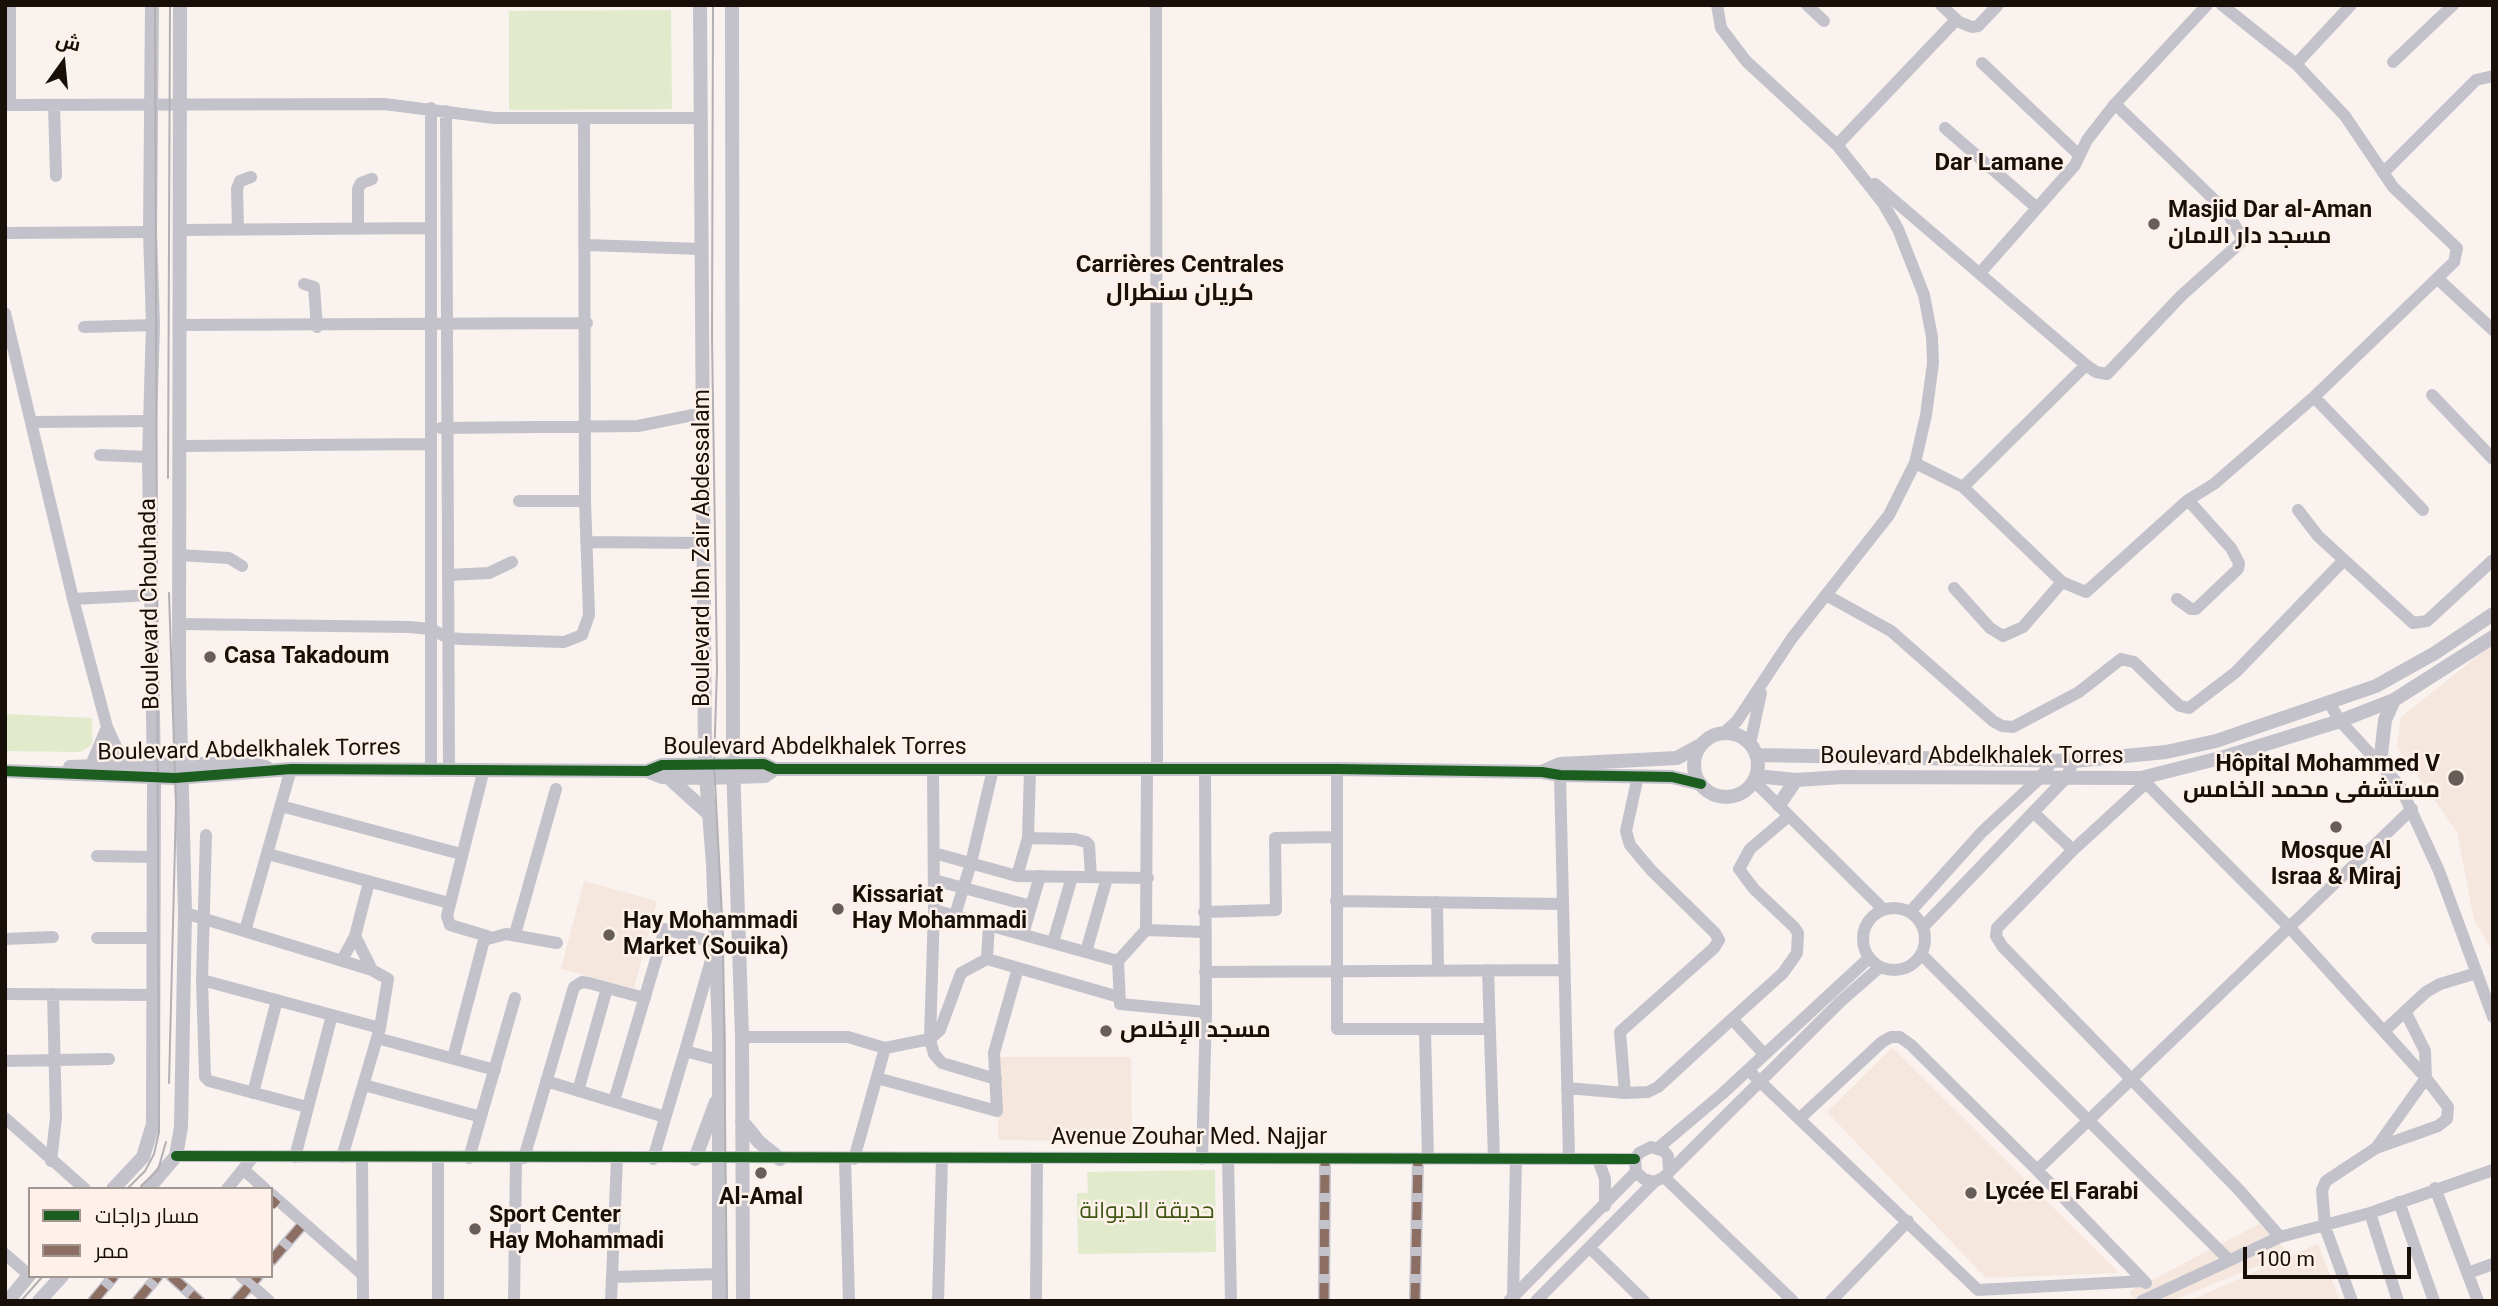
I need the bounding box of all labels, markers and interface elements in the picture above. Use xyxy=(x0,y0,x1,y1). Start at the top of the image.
north arrow xyxy=(28,28,98,98)
text: ش xyxy=(54,28,83,56)
district label: Dar Lamane xyxy=(1934,150,2064,178)
place label: Masjid Dar al-Aman مسجد دار الامان xyxy=(2168,197,2372,251)
marker: Masjid Dar al-Aman مسجد دار الامان xyxy=(2146,216,2162,232)
district label: Carrières Centrales كريان سنطرال xyxy=(1076,252,1284,308)
street label: Boulevard Ibn Zair Abdessalam xyxy=(689,389,717,707)
street label: Boulevard Chouhada xyxy=(135,498,167,710)
place label: Casa Takadoum xyxy=(224,643,389,671)
marker: Casa Takadoum xyxy=(202,649,218,665)
street label: Boulevard Abdelkhalek Torres xyxy=(663,734,967,762)
street label: Boulevard Abdelkhalek Torres xyxy=(97,735,401,767)
street label: Boulevard Abdelkhalek Torres xyxy=(1820,743,2124,771)
place label: Hôpital Mohammed V مستشفى محمد الخامس xyxy=(2183,751,2440,805)
marker: Hôpital Mohammed V مستشفى محمد الخامس xyxy=(2446,768,2466,788)
marker: Mosque Al Israa & Miraj xyxy=(2328,819,2344,835)
place label: Mosque Al Israa & Miraj xyxy=(2271,838,2401,892)
place label: Kissariat Hay Mohammadi xyxy=(852,882,1027,936)
marker: Kissariat Hay Mohammadi xyxy=(830,901,846,917)
place label: Hay Mohammadi Market (Souika) xyxy=(623,908,798,962)
marker: Hay Mohammadi Market (Souika) xyxy=(601,927,617,943)
place label: مسجد الإخلاص xyxy=(1120,1017,1271,1045)
marker: مسجد الإخلاص xyxy=(1098,1023,1114,1039)
street label: Avenue Zouhar Med. Najjar xyxy=(1051,1124,1327,1152)
marker: Al-Amal xyxy=(753,1165,769,1181)
place label: Lycée El Farabi xyxy=(1985,1179,2139,1207)
place label: Al-Amal xyxy=(719,1184,803,1212)
marker: Lycée El Farabi xyxy=(1963,1185,1979,1201)
legend xyxy=(28,1187,273,1278)
park label: حديقة الديوانة xyxy=(1080,1198,1214,1226)
place label: Sport Center Hay Mohammadi xyxy=(489,1202,664,1256)
text: مسار دراجات xyxy=(95,1204,199,1228)
marker: Sport Center Hay Mohammadi xyxy=(467,1221,483,1237)
scale bar xyxy=(2246,1232,2414,1276)
text: ممر xyxy=(95,1239,129,1263)
text: 100 m xyxy=(2256,1247,2315,1271)

